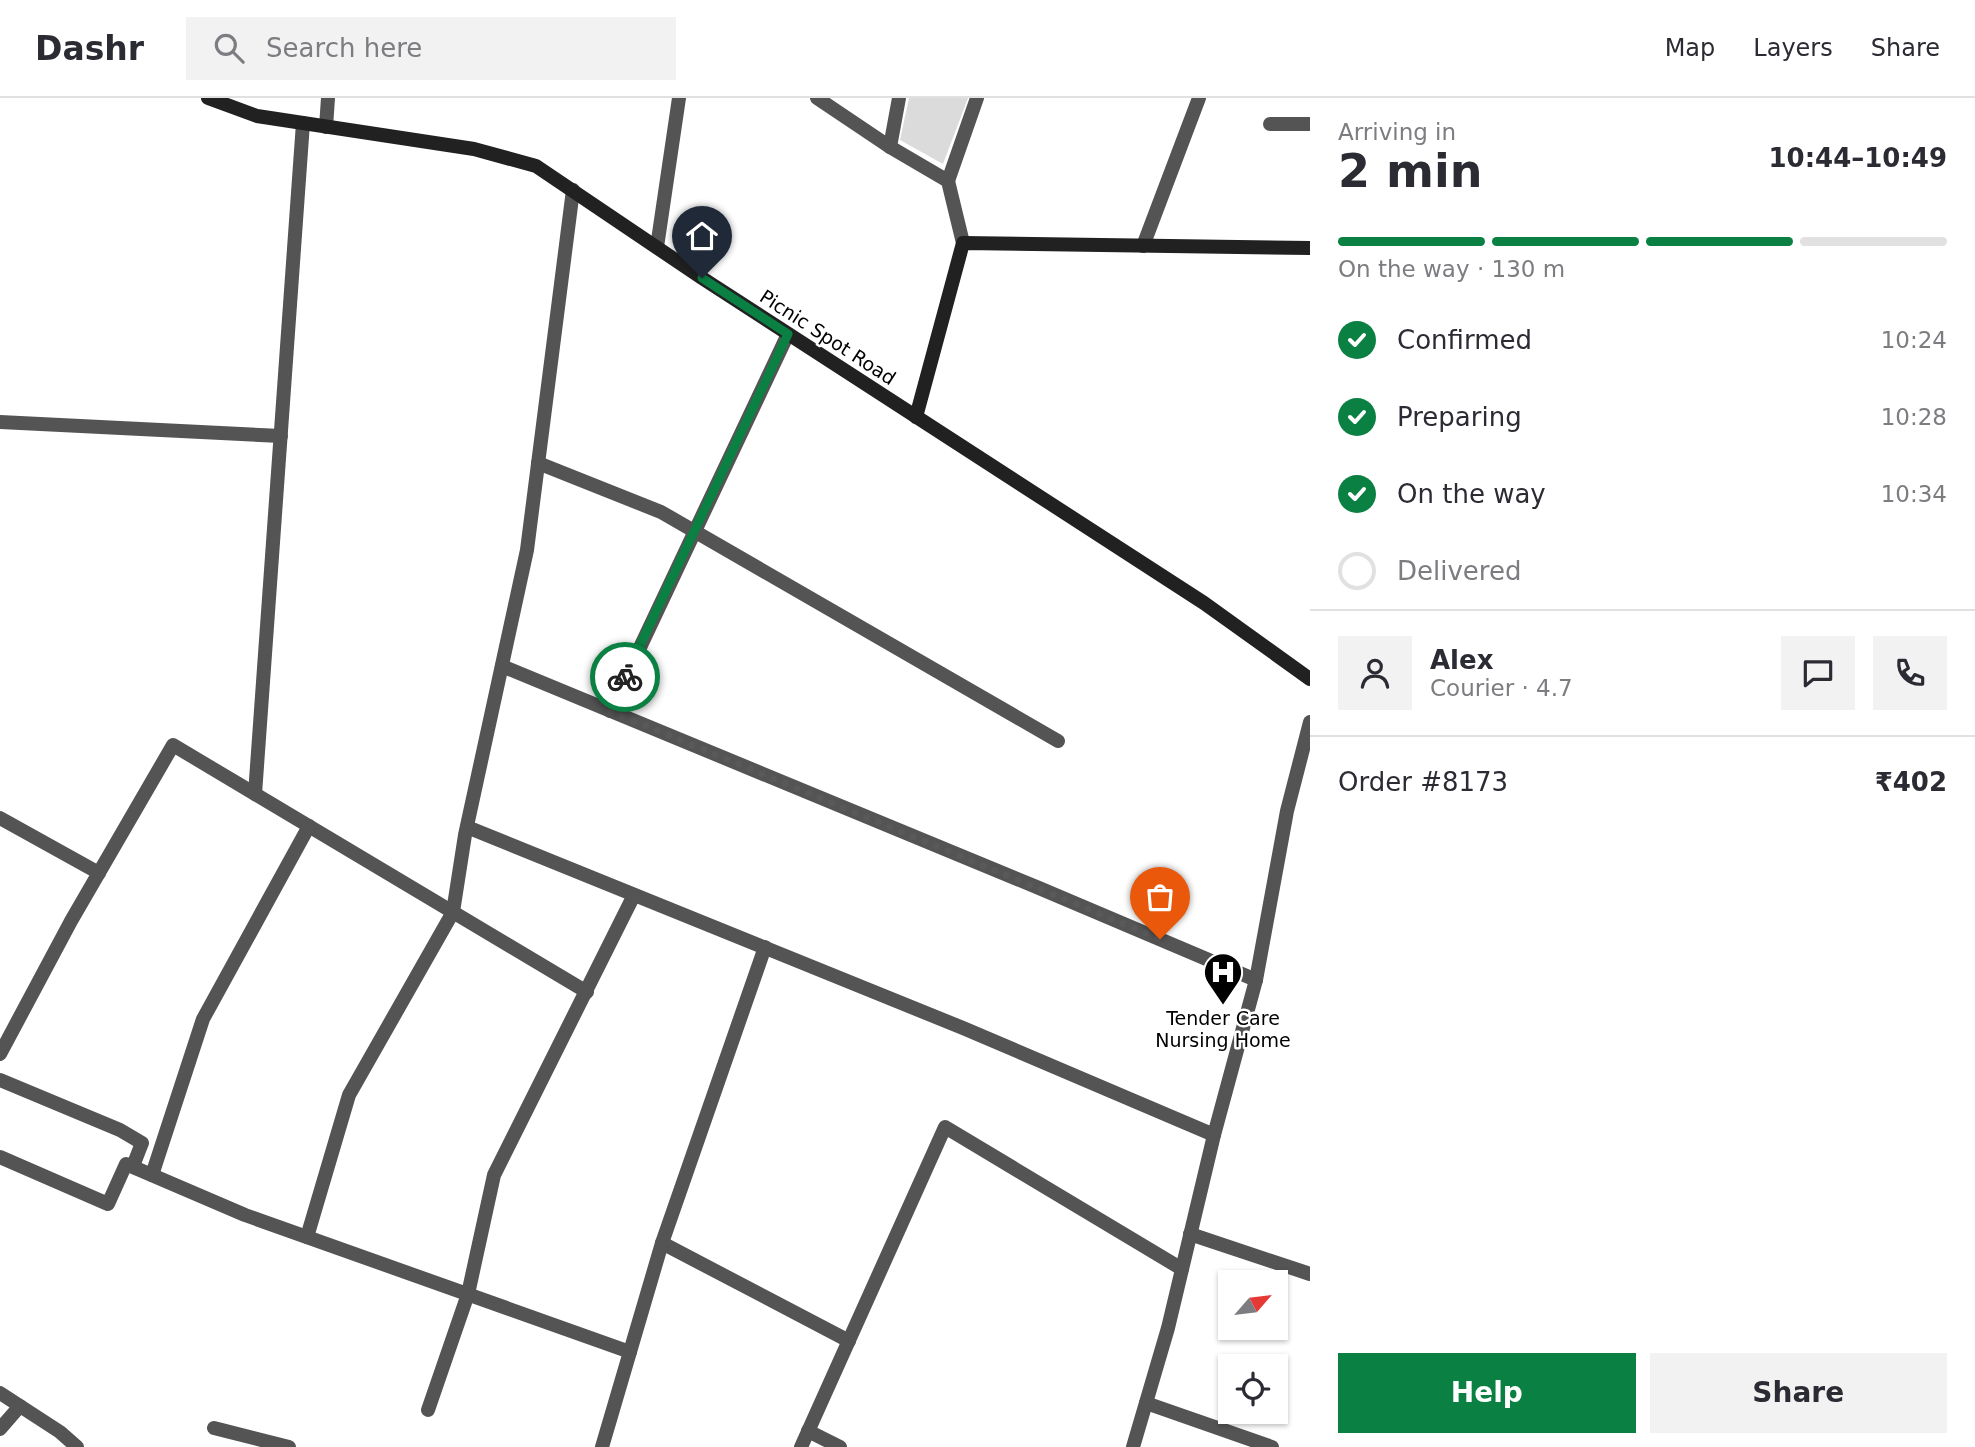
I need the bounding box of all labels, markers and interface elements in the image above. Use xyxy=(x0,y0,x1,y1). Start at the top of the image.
search box xyxy=(186,17,676,80)
text: Dashr xyxy=(35,29,144,68)
icon: search xyxy=(210,29,248,67)
text: Search here xyxy=(266,33,422,63)
text: Map xyxy=(1665,34,1715,62)
text: Layers xyxy=(1753,34,1833,62)
text: Share xyxy=(1871,34,1940,62)
text: Arriving in xyxy=(1338,119,1456,145)
text: 10:44–10:49 xyxy=(1768,143,1947,173)
text: 2 min xyxy=(1338,144,1482,198)
pin xyxy=(672,206,732,278)
icon: home xyxy=(683,217,721,255)
text: On the way · 130 m xyxy=(1338,256,1565,282)
street label: Picnic Spot Road xyxy=(756,285,900,389)
icon: check xyxy=(1338,321,1376,359)
text: Confirmed xyxy=(1397,325,1532,355)
text: 10:24 xyxy=(1881,327,1947,353)
icon: check xyxy=(1338,398,1376,436)
text: Preparing xyxy=(1397,402,1522,432)
text: 10:28 xyxy=(1881,404,1947,430)
icon: check xyxy=(1338,475,1376,513)
text: On the way xyxy=(1397,479,1546,509)
text: 10:34 xyxy=(1881,481,1947,507)
text: Delivered xyxy=(1397,556,1521,586)
button: person xyxy=(1338,636,1412,710)
button: chat xyxy=(1781,636,1855,710)
button: phone xyxy=(1873,636,1947,710)
courier xyxy=(590,642,660,712)
text: Alex xyxy=(1430,645,1493,675)
icon: bike xyxy=(606,658,644,696)
text: Courier · 4.7 xyxy=(1430,675,1573,701)
text: Order #8173 xyxy=(1338,767,1508,797)
text: ₹402 xyxy=(1875,767,1947,797)
pin xyxy=(1130,867,1190,939)
icon: bag xyxy=(1141,878,1179,916)
hospital icon: Tender Care Nursing Home xyxy=(1202,951,1244,1006)
place label: Tender Care Nursing Home xyxy=(1155,1007,1291,1051)
north arrow xyxy=(1218,1270,1288,1340)
map controls xyxy=(1218,1270,1288,1424)
button: Help xyxy=(1338,1353,1636,1433)
button: Share xyxy=(1650,1353,1947,1433)
button: locate xyxy=(1218,1354,1288,1424)

